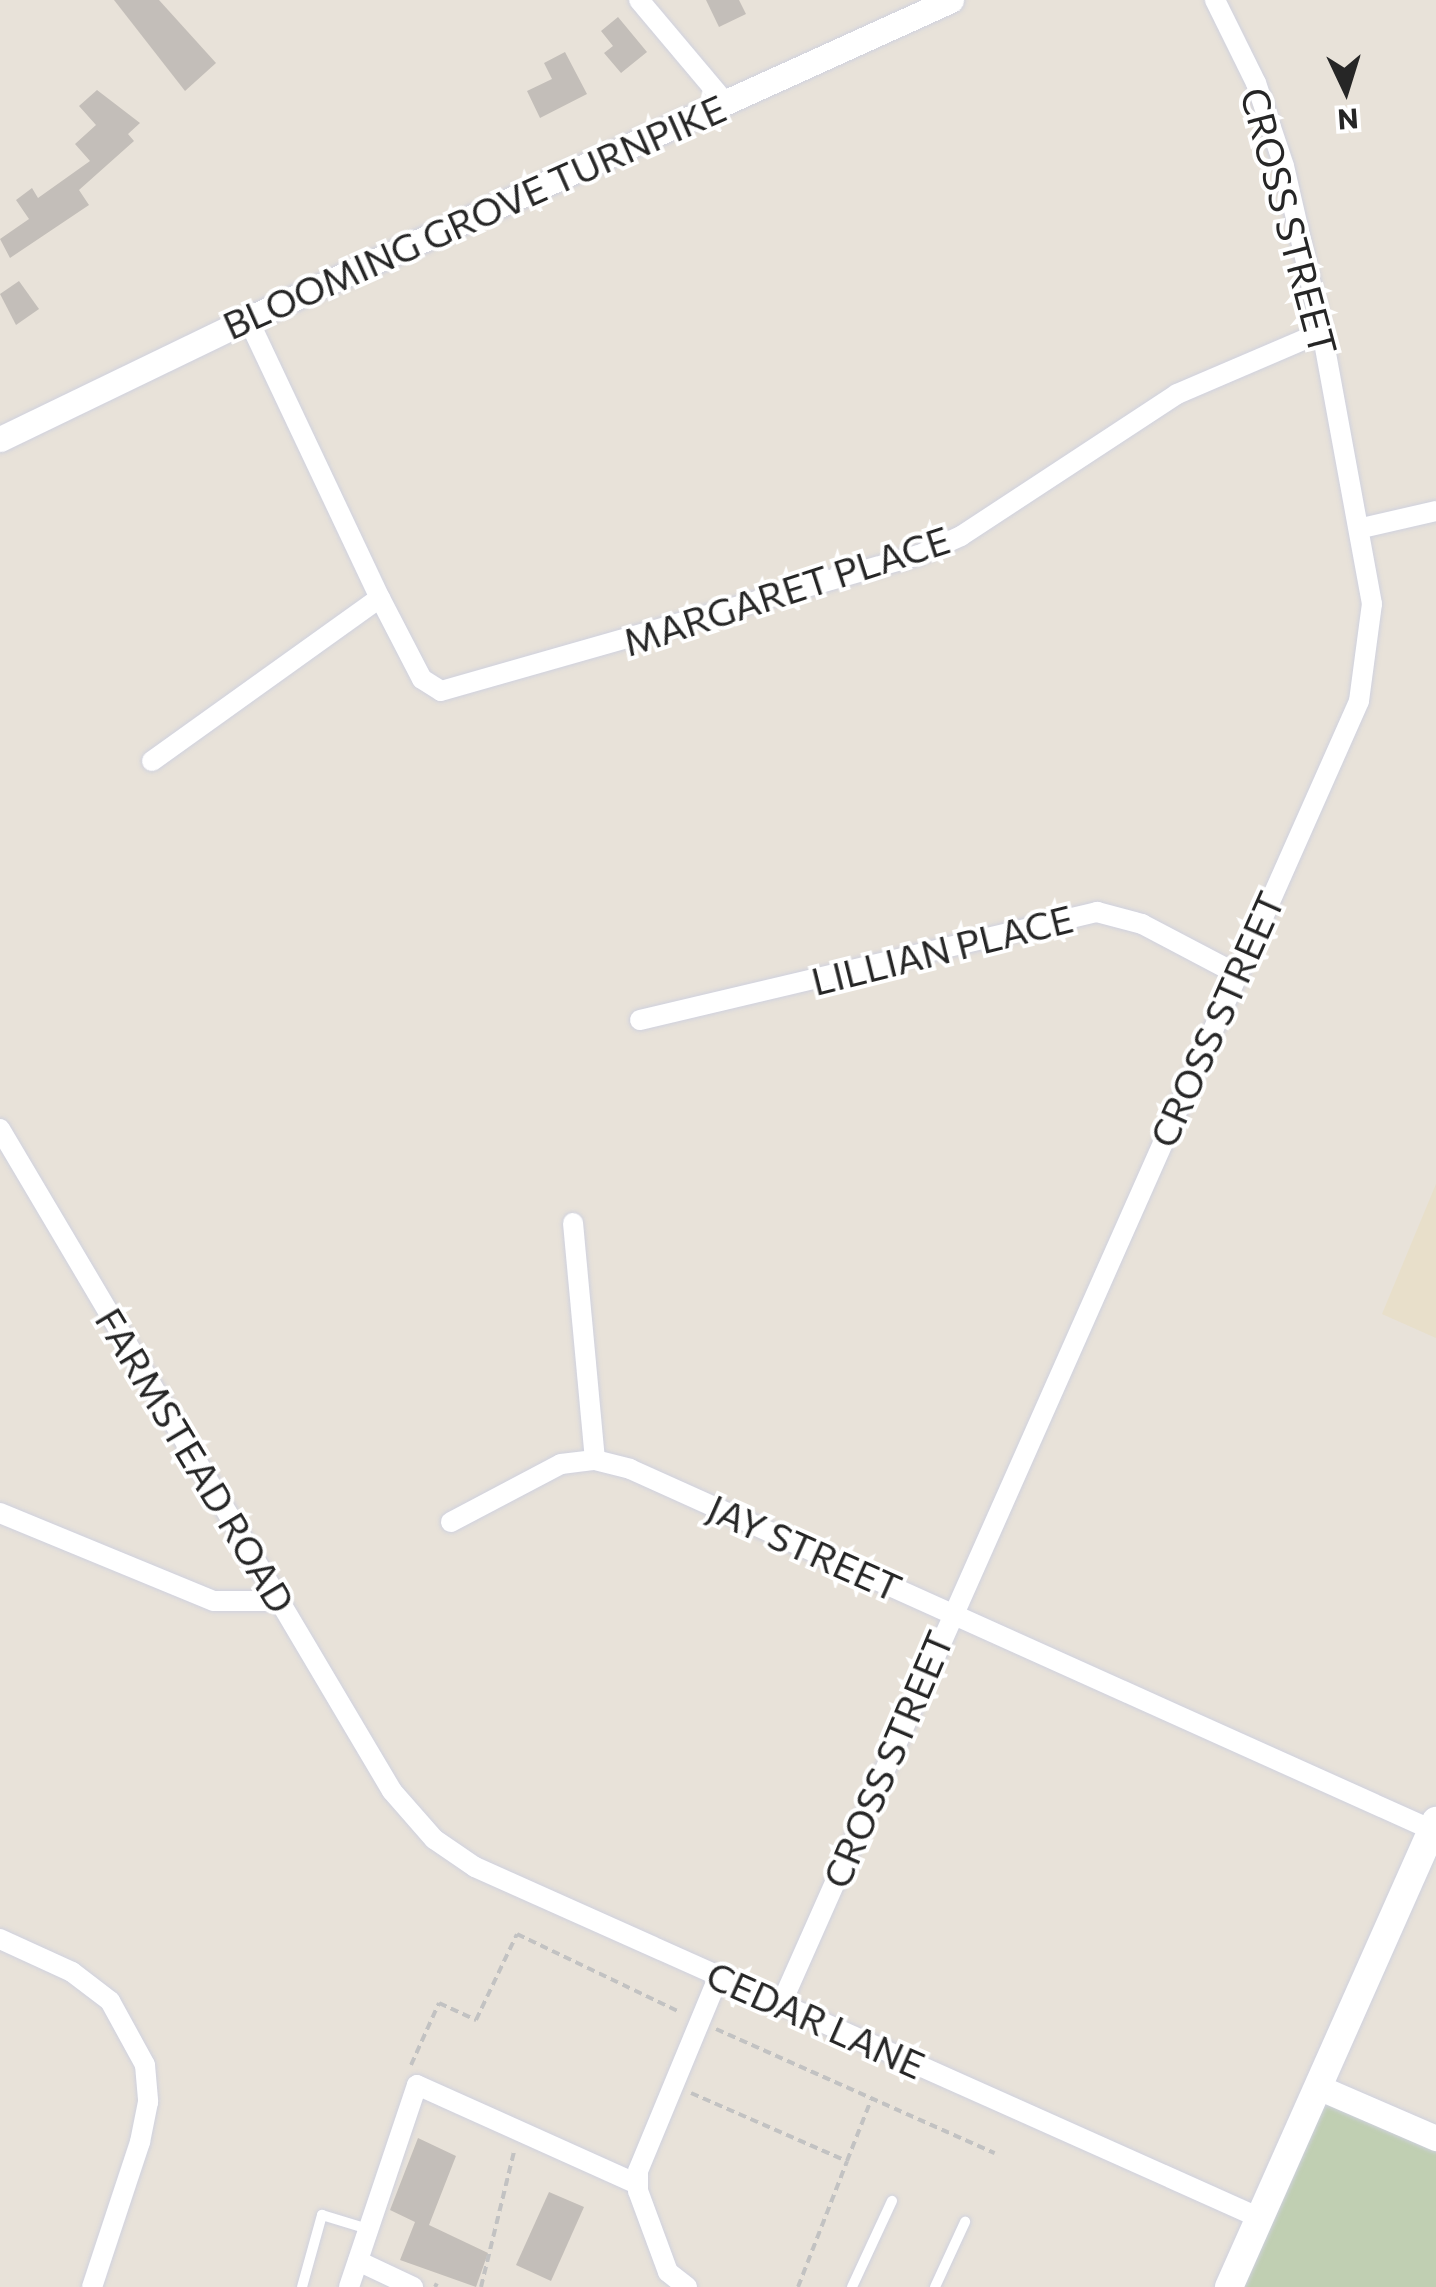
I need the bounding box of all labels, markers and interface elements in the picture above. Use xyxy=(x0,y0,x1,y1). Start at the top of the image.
north arrow xyxy=(1296,40,1396,140)
street label: CROSS STREET xyxy=(1232,82,1348,360)
street label: BLOOMING GROVE TURNPIKE xyxy=(216,84,732,348)
text: N xyxy=(1336,102,1360,138)
street label: MARGARET PLACE xyxy=(617,516,955,664)
street label: CROSS STREET xyxy=(1139,884,1293,1154)
street label: LILLIAN PLACE xyxy=(807,894,1077,1004)
street label: FARMSTEAD ROAD xyxy=(87,1299,305,1621)
street label: JAY STREET xyxy=(701,1484,909,1610)
street label: CROSS STREET xyxy=(812,1624,962,1894)
street label: CEDAR LANE xyxy=(700,1951,932,2087)

